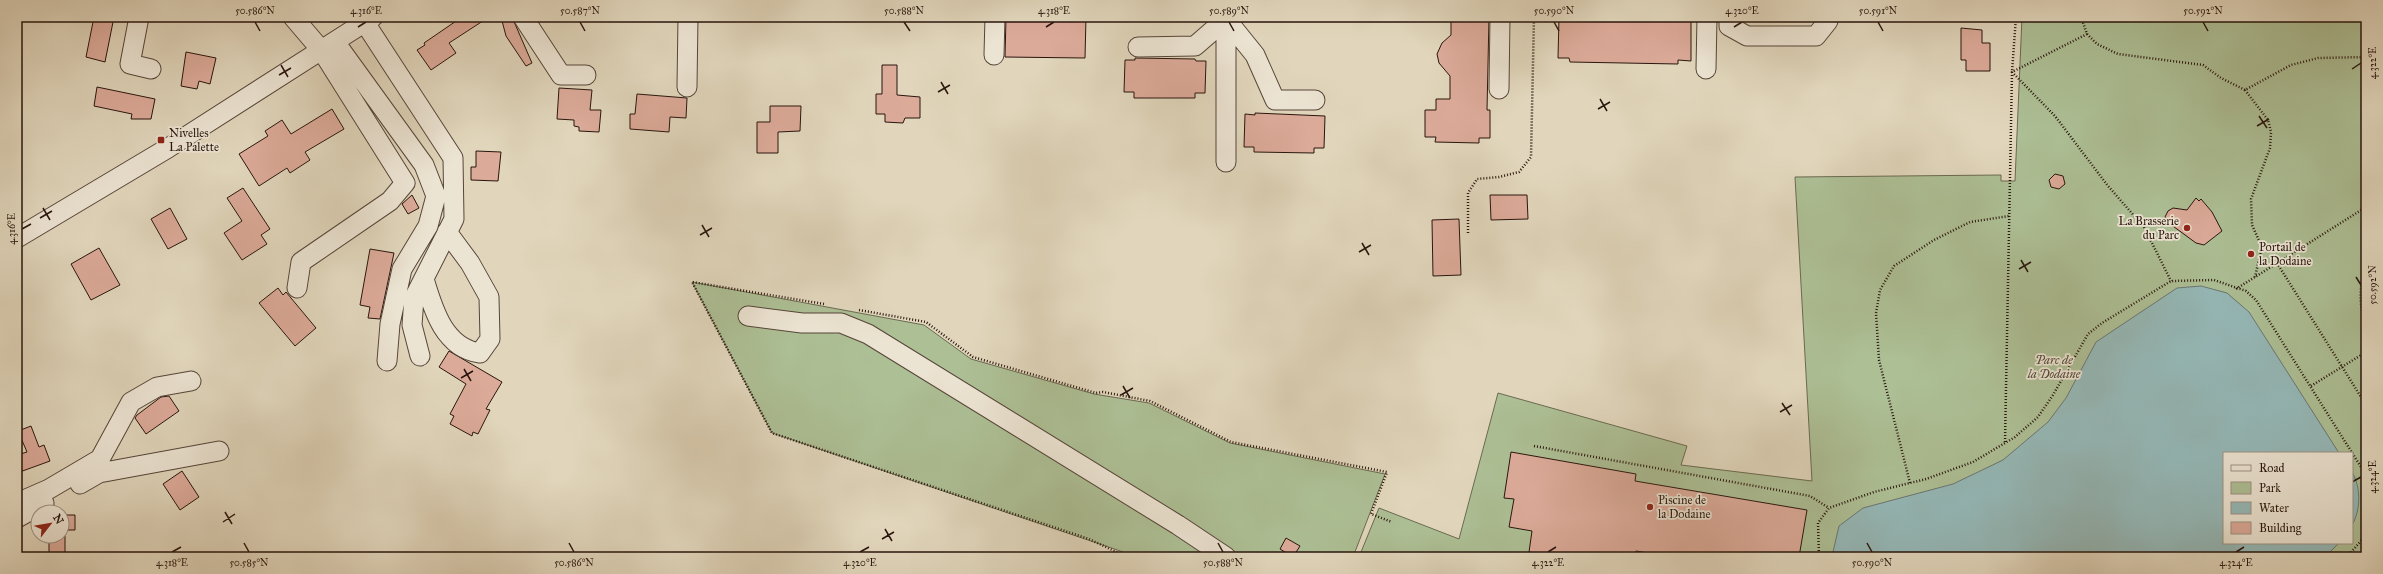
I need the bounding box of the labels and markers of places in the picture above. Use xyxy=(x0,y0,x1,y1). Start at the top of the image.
place label: Nivelles La Palette xyxy=(169,126,219,154)
marker: Nivelles La Palette xyxy=(156,135,166,145)
place label: La Brasserie du Parc xyxy=(2119,214,2179,242)
marker: La Brasserie du Parc xyxy=(2182,223,2192,233)
place label: Portail de la Dodaine xyxy=(2259,240,2311,268)
marker: Portail de la Dodaine xyxy=(2246,249,2256,259)
place label: Piscine de la Dodaine xyxy=(1658,493,1710,521)
marker: Piscine de la Dodaine xyxy=(1645,502,1655,512)

